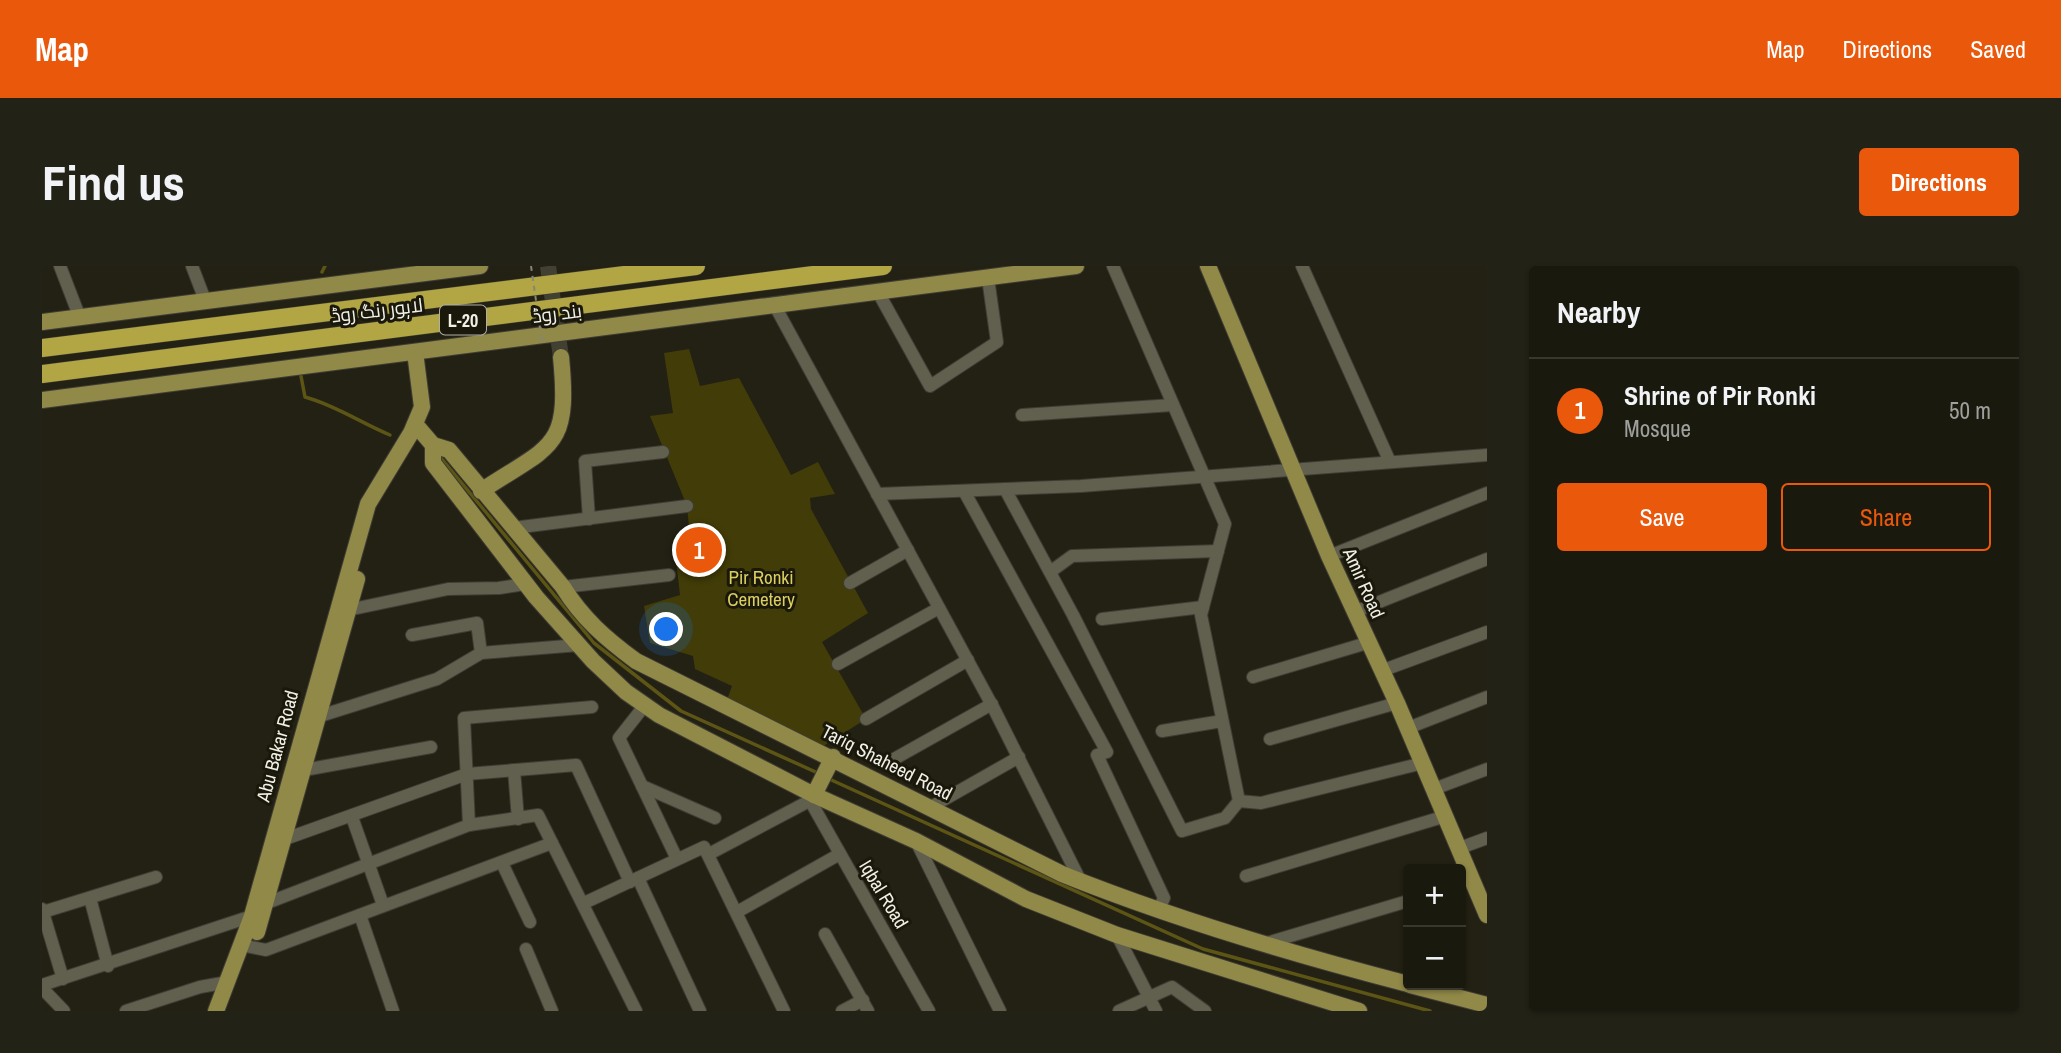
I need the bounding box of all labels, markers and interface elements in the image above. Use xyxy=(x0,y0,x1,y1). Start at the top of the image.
text: Map xyxy=(35,27,89,71)
text: Map xyxy=(1766,33,1804,65)
text: Directions xyxy=(1842,33,1932,65)
text: Saved xyxy=(1970,33,2026,65)
button: Directions xyxy=(1859,148,2019,216)
text: Find us xyxy=(42,149,185,215)
street label: لاہور رنگ روڈ xyxy=(330,291,424,329)
text: Nearby xyxy=(1557,292,1640,332)
street label: بند روڈ xyxy=(531,297,583,329)
road number: L-20 xyxy=(440,306,486,334)
text: Shrine of Pir Ronki xyxy=(1624,378,1816,413)
text: 1 xyxy=(1575,395,1585,426)
text: 50 m xyxy=(1949,395,1991,426)
text: Mosque xyxy=(1624,413,1691,444)
button: Save xyxy=(1557,483,1767,551)
button: Share xyxy=(1781,483,1991,551)
pin: 1 xyxy=(676,524,722,576)
street label: Amir Road xyxy=(1337,543,1391,622)
park label: Pir Ronki Cemetery xyxy=(727,564,795,612)
your location xyxy=(649,612,683,646)
street label: Abu Bakar Road xyxy=(249,687,304,806)
street label: Tariq Shaheed Road xyxy=(817,718,957,806)
street label: Iqbal Road xyxy=(853,855,915,933)
map controls xyxy=(1403,864,1466,990)
button: + xyxy=(1403,864,1466,927)
button: − xyxy=(1403,927,1466,990)

